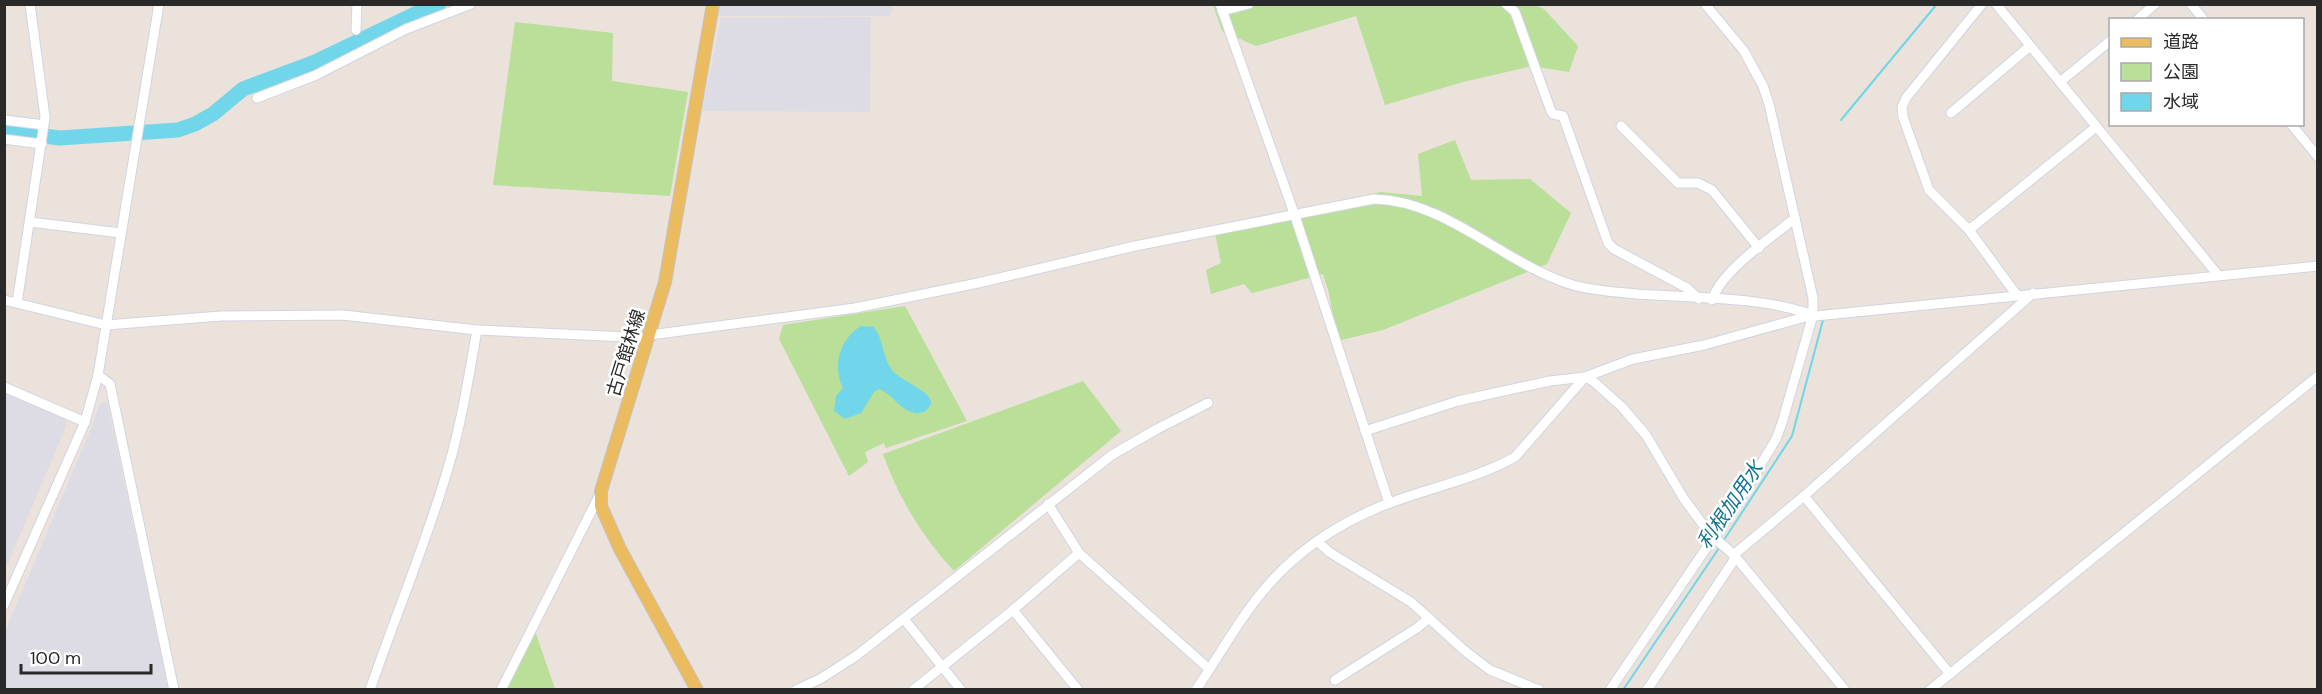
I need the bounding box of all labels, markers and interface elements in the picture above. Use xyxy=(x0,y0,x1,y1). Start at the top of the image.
legend xyxy=(2109,18,2304,126)
text: 道路 xyxy=(2163,30,2199,54)
text: 公園 xyxy=(2163,60,2199,84)
text: 水域 xyxy=(2163,90,2199,114)
street label: 古戸館林線 xyxy=(601,306,651,400)
water label: 利根加用水 xyxy=(1691,455,1770,554)
scale bar xyxy=(21,637,152,675)
text: 100 m xyxy=(30,646,81,670)

